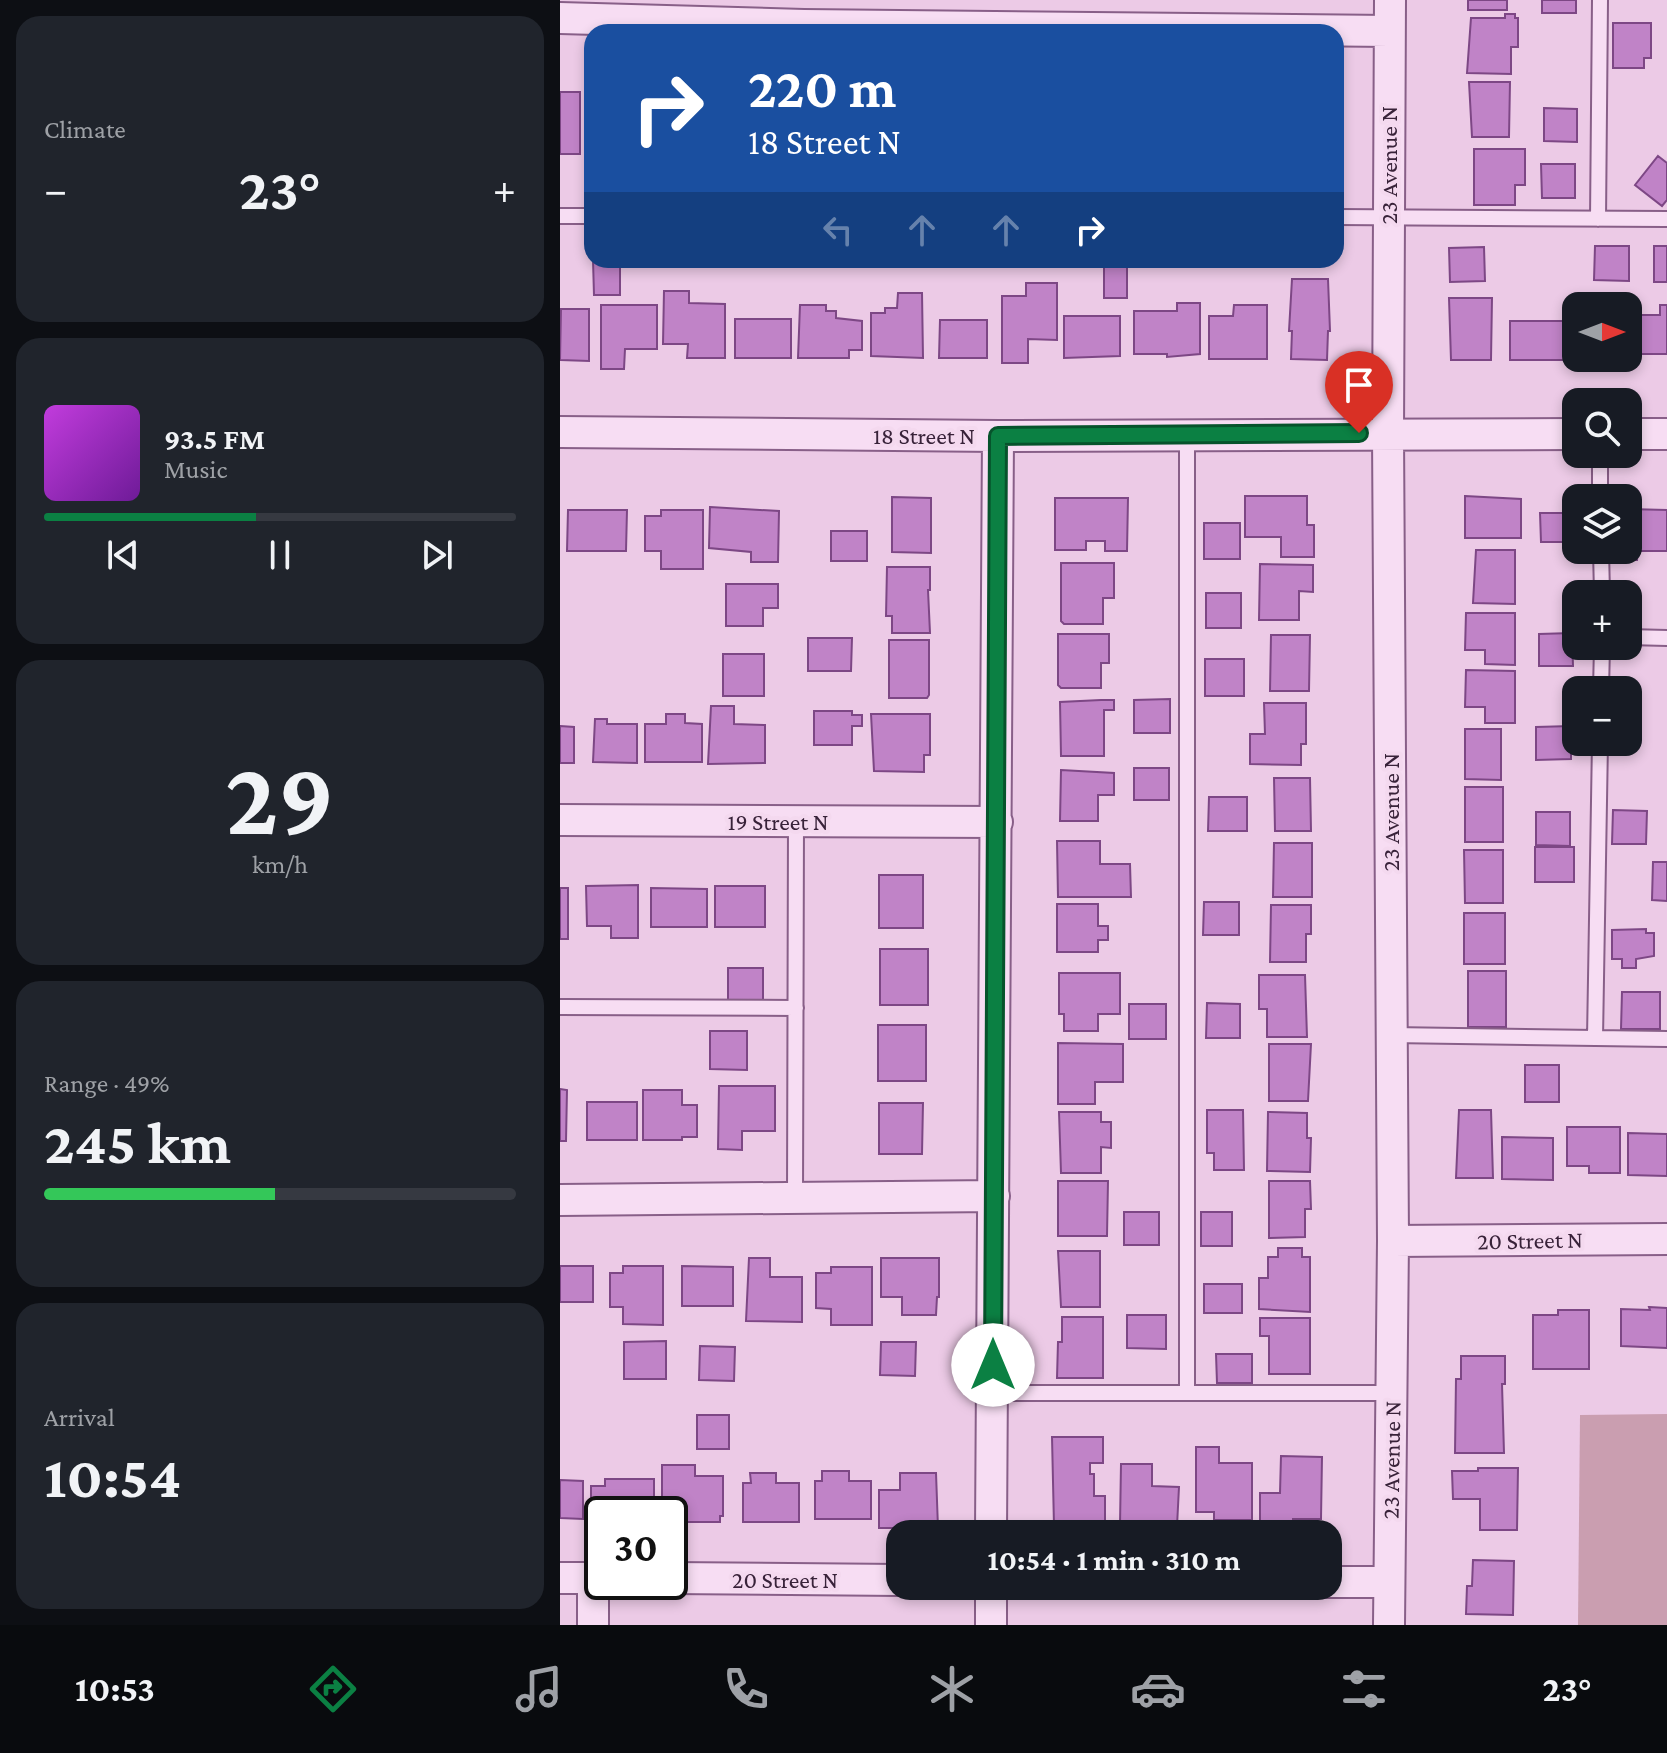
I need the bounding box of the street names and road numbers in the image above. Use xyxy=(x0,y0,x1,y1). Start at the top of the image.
street label: 23 Avenue N xyxy=(1375,106,1402,224)
street label: 18 Street N xyxy=(873,422,975,449)
street label: 23 Avenue N xyxy=(1377,753,1404,871)
street label: 19 Street N xyxy=(727,808,829,835)
street label: 20 Street N xyxy=(1477,1226,1583,1254)
street label: 23 Avenue N xyxy=(1376,1401,1406,1519)
street label: 20 Street N xyxy=(732,1566,838,1593)

